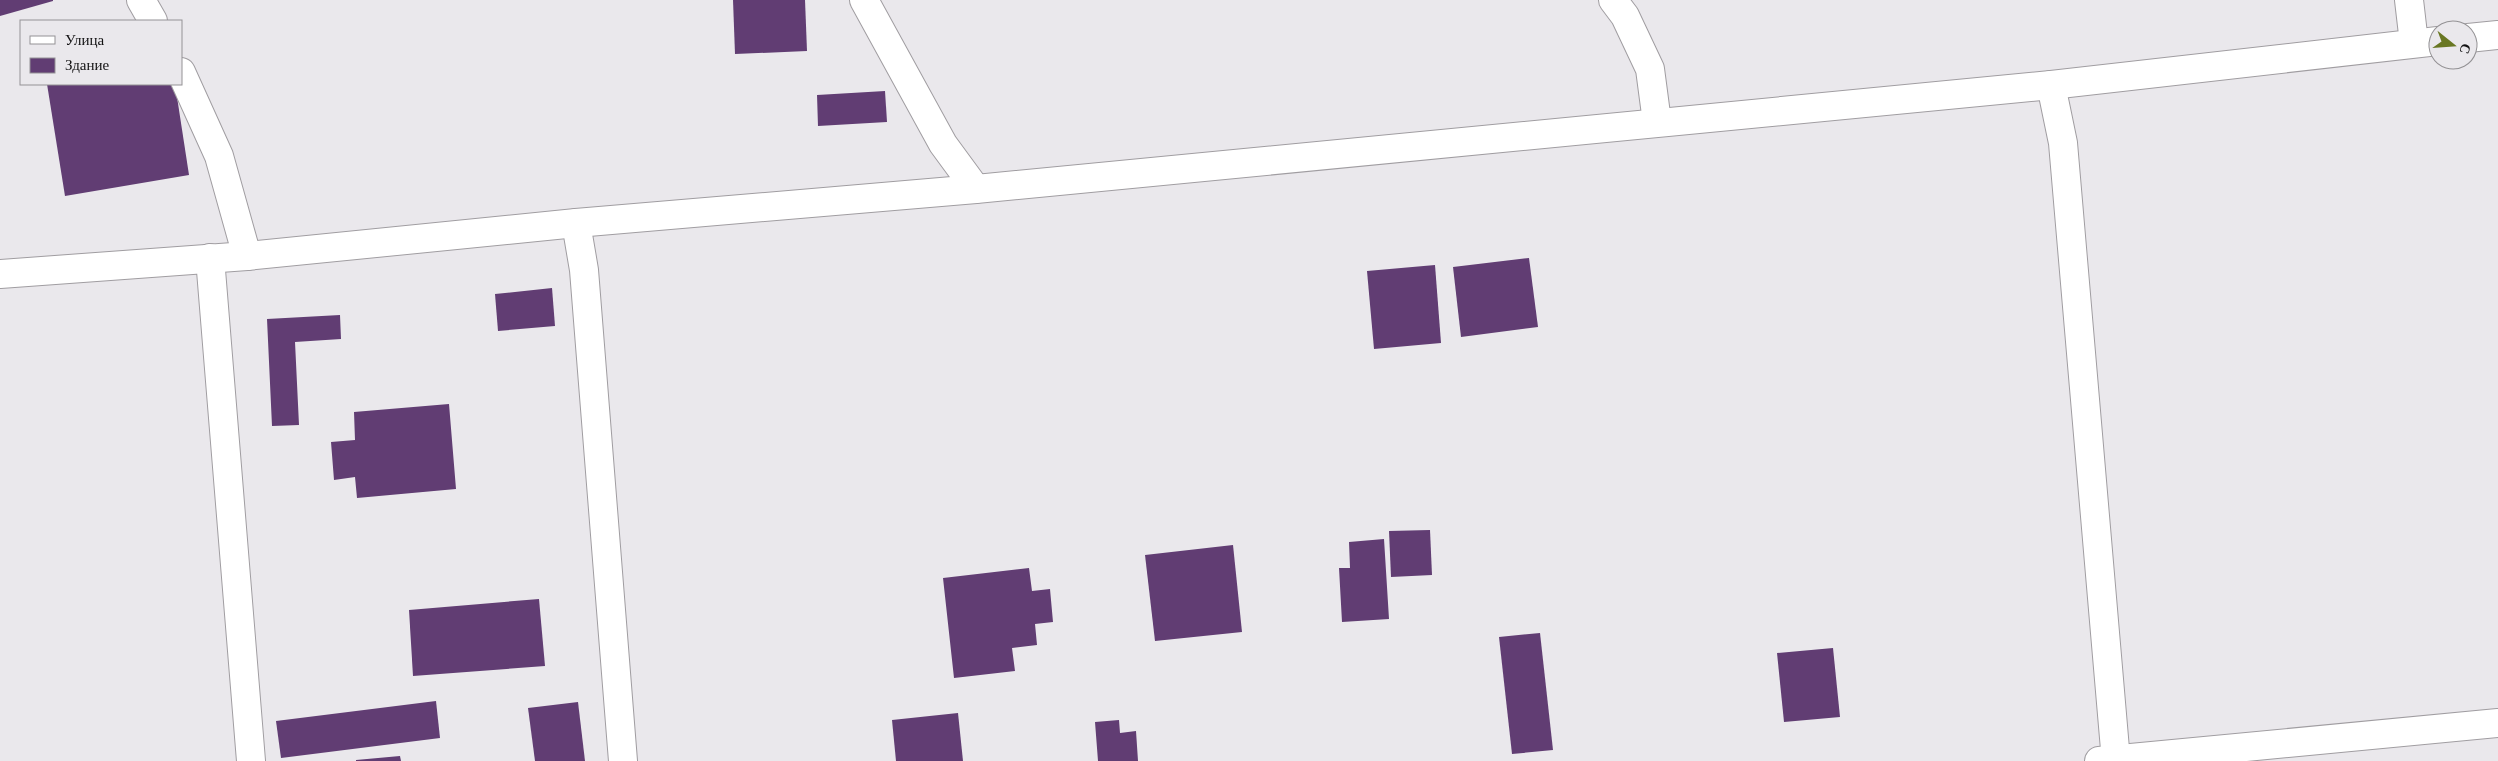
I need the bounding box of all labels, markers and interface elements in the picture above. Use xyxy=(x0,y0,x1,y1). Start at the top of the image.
legend xyxy=(20,20,182,85)
north arrow xyxy=(2428,20,2478,70)
text: Улица xyxy=(65,32,104,48)
text: С xyxy=(2456,42,2475,56)
text: Здание xyxy=(65,57,109,73)

